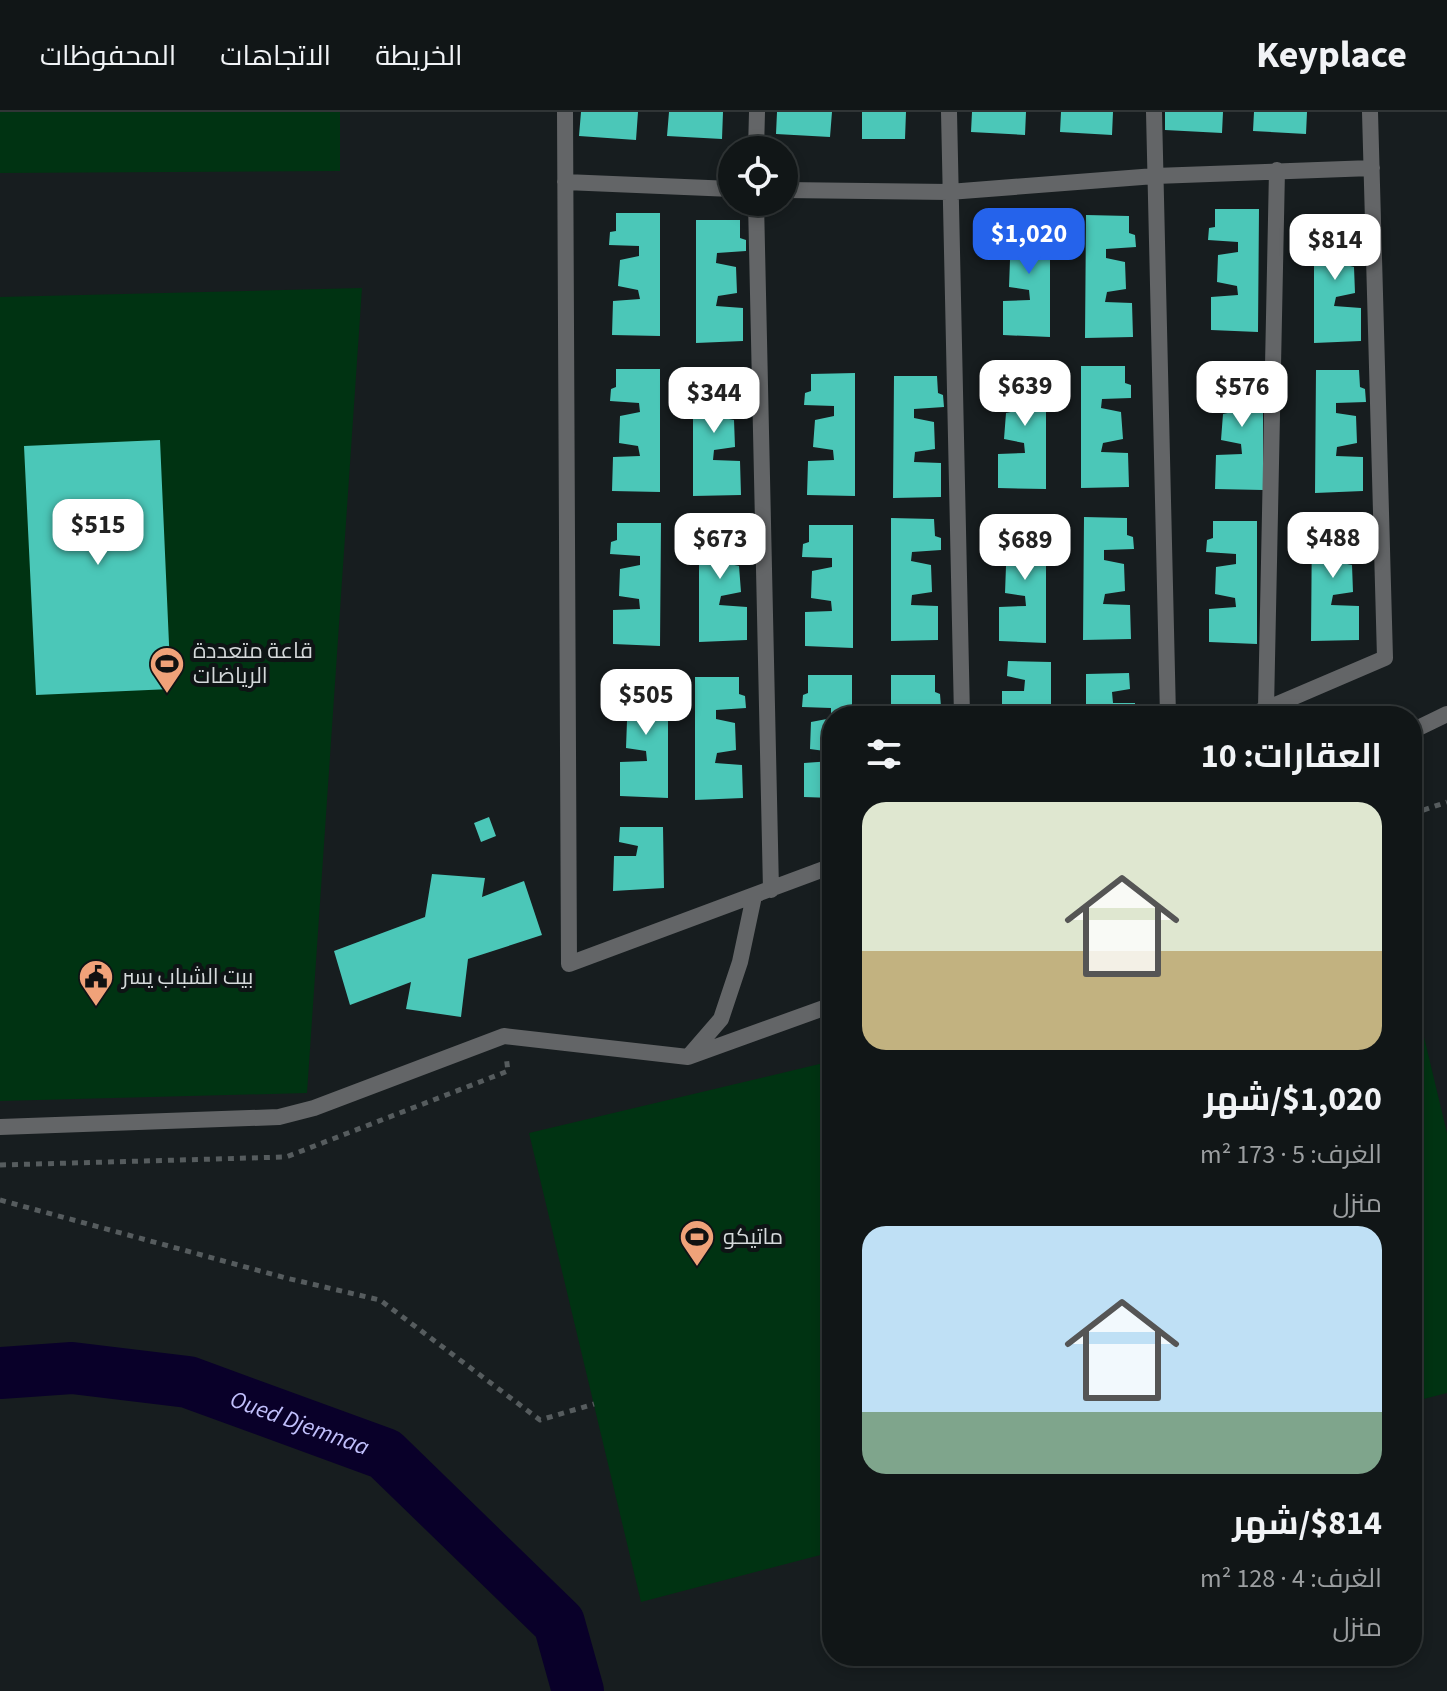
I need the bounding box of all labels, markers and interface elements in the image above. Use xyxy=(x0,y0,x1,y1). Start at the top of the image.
text: Keyplace xyxy=(1256,28,1407,82)
text: المحفوظات xyxy=(40,36,176,76)
text: الاتجاهات xyxy=(220,36,331,76)
text: الخريطة xyxy=(375,36,463,76)
map controls xyxy=(718,136,798,216)
button: locate xyxy=(718,136,798,216)
pin: $1,020 xyxy=(964,208,1094,276)
pin: $814 xyxy=(1288,214,1382,282)
text: $1,020 xyxy=(991,215,1067,252)
text: $814 xyxy=(1308,221,1362,258)
pin: $639 xyxy=(978,360,1072,428)
pin: $576 xyxy=(1195,361,1289,429)
pin: $344 xyxy=(667,367,761,435)
text: $639 xyxy=(998,367,1052,404)
text: $576 xyxy=(1215,368,1269,405)
text: $344 xyxy=(687,374,741,411)
pin: $515 xyxy=(51,499,145,567)
text: $515 xyxy=(71,506,125,543)
pin: $488 xyxy=(1286,512,1380,580)
pin: $673 xyxy=(673,513,767,581)
pin: $689 xyxy=(978,514,1072,582)
text: $488 xyxy=(1306,519,1360,556)
text: $673 xyxy=(693,520,747,557)
text: $689 xyxy=(998,521,1052,558)
place label: قاعة متعددة الرياضات xyxy=(193,635,313,692)
sports icon: قاعة متعددة الرياضات xyxy=(148,645,186,695)
pin: $505 xyxy=(599,669,693,737)
text: $505 xyxy=(619,676,673,713)
icon: filters xyxy=(862,732,906,776)
text: العقارات: 10 xyxy=(1201,732,1382,781)
icon: home xyxy=(1050,854,1194,998)
public building icon: بيت الشباب يسر xyxy=(77,958,115,1008)
place label: بيت الشباب يسر xyxy=(120,961,253,993)
text: $1,020/شهر xyxy=(1204,1075,1382,1124)
text: الغرف: 5 · 173 m² xyxy=(1200,1136,1382,1173)
text: منزل xyxy=(1333,1185,1382,1222)
sports icon: ماتيكو xyxy=(678,1218,716,1268)
place label: ماتيكو xyxy=(723,1221,783,1253)
icon: home xyxy=(1050,1278,1194,1422)
water label: Oued Djemnaa xyxy=(225,1381,374,1464)
text: $814/شهر xyxy=(1232,1499,1382,1548)
text: الغرف: 4 · 128 m² xyxy=(1200,1560,1382,1597)
text: منزل xyxy=(1333,1609,1382,1646)

